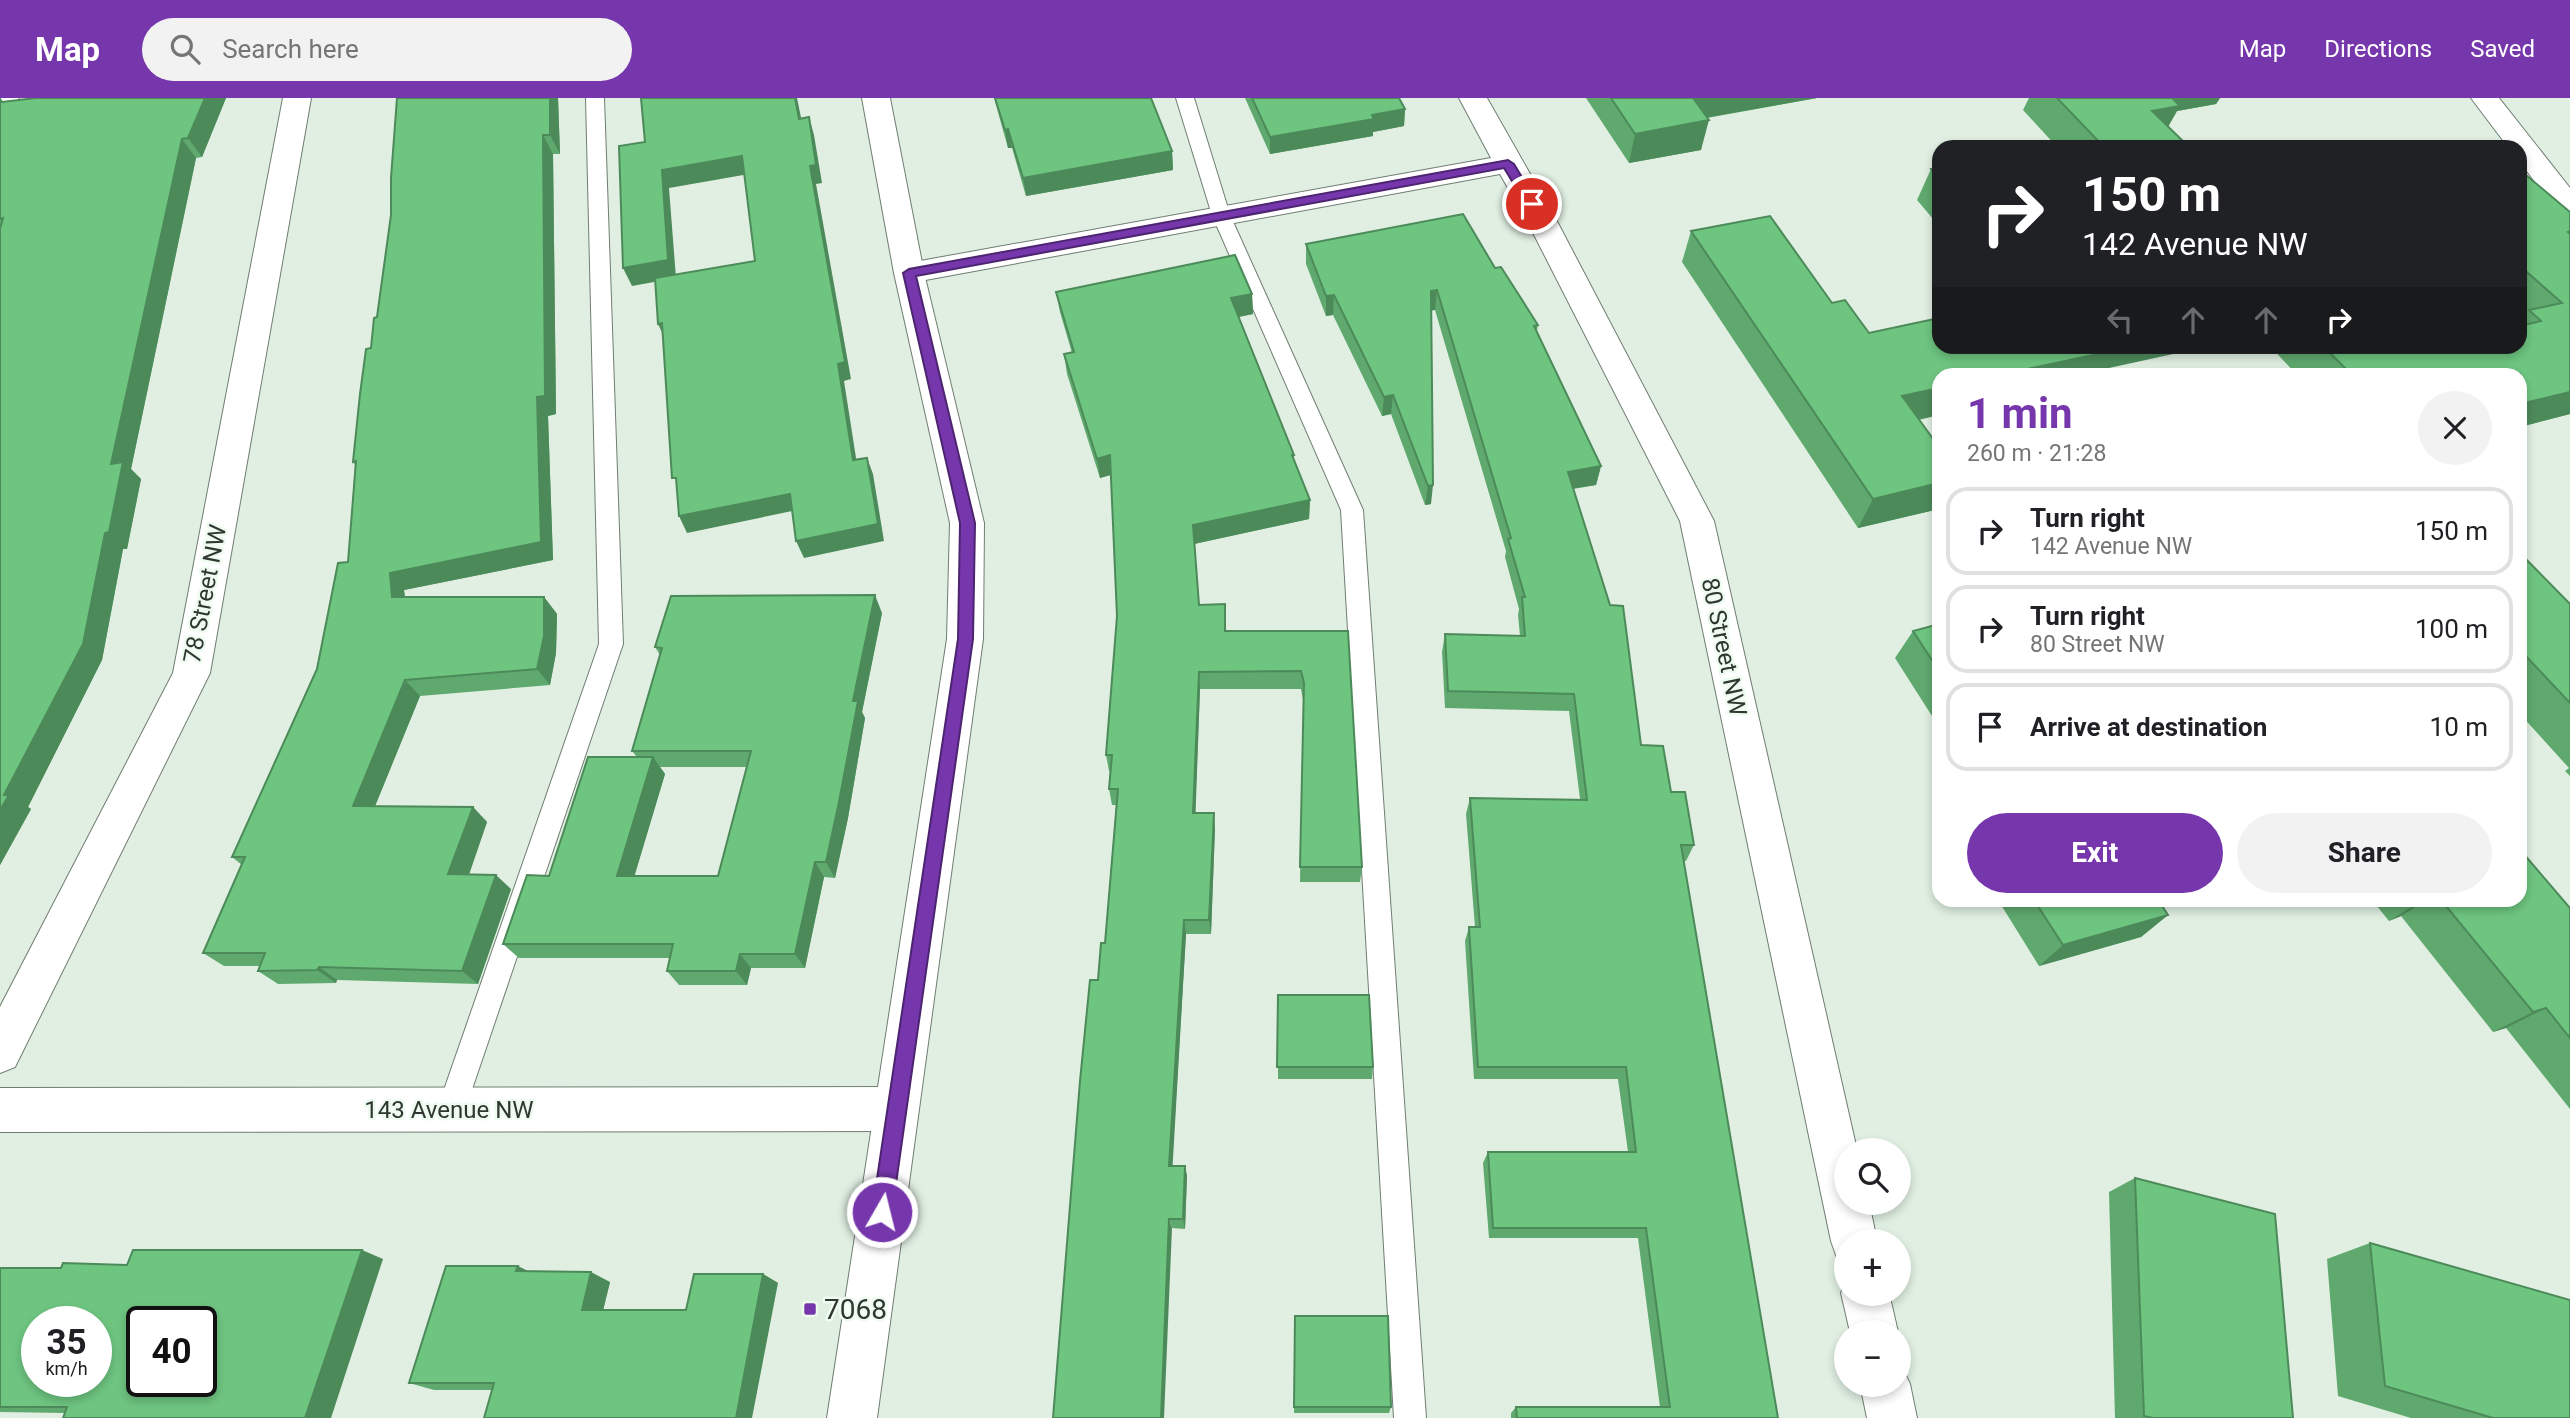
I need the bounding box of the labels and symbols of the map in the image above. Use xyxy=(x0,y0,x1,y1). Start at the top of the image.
pin xyxy=(1502,174,1562,234)
street label: 78 Street NW xyxy=(178,522,232,666)
street label: 80 Street NW xyxy=(1696,575,1752,719)
street label: 143 Avenue NW xyxy=(364,1096,534,1124)
position arrow xyxy=(845,1175,919,1249)
place label: 7068 xyxy=(824,1293,887,1326)
marker: 7068 xyxy=(802,1301,818,1317)
speed limit sign: 40 xyxy=(126,1306,217,1397)

